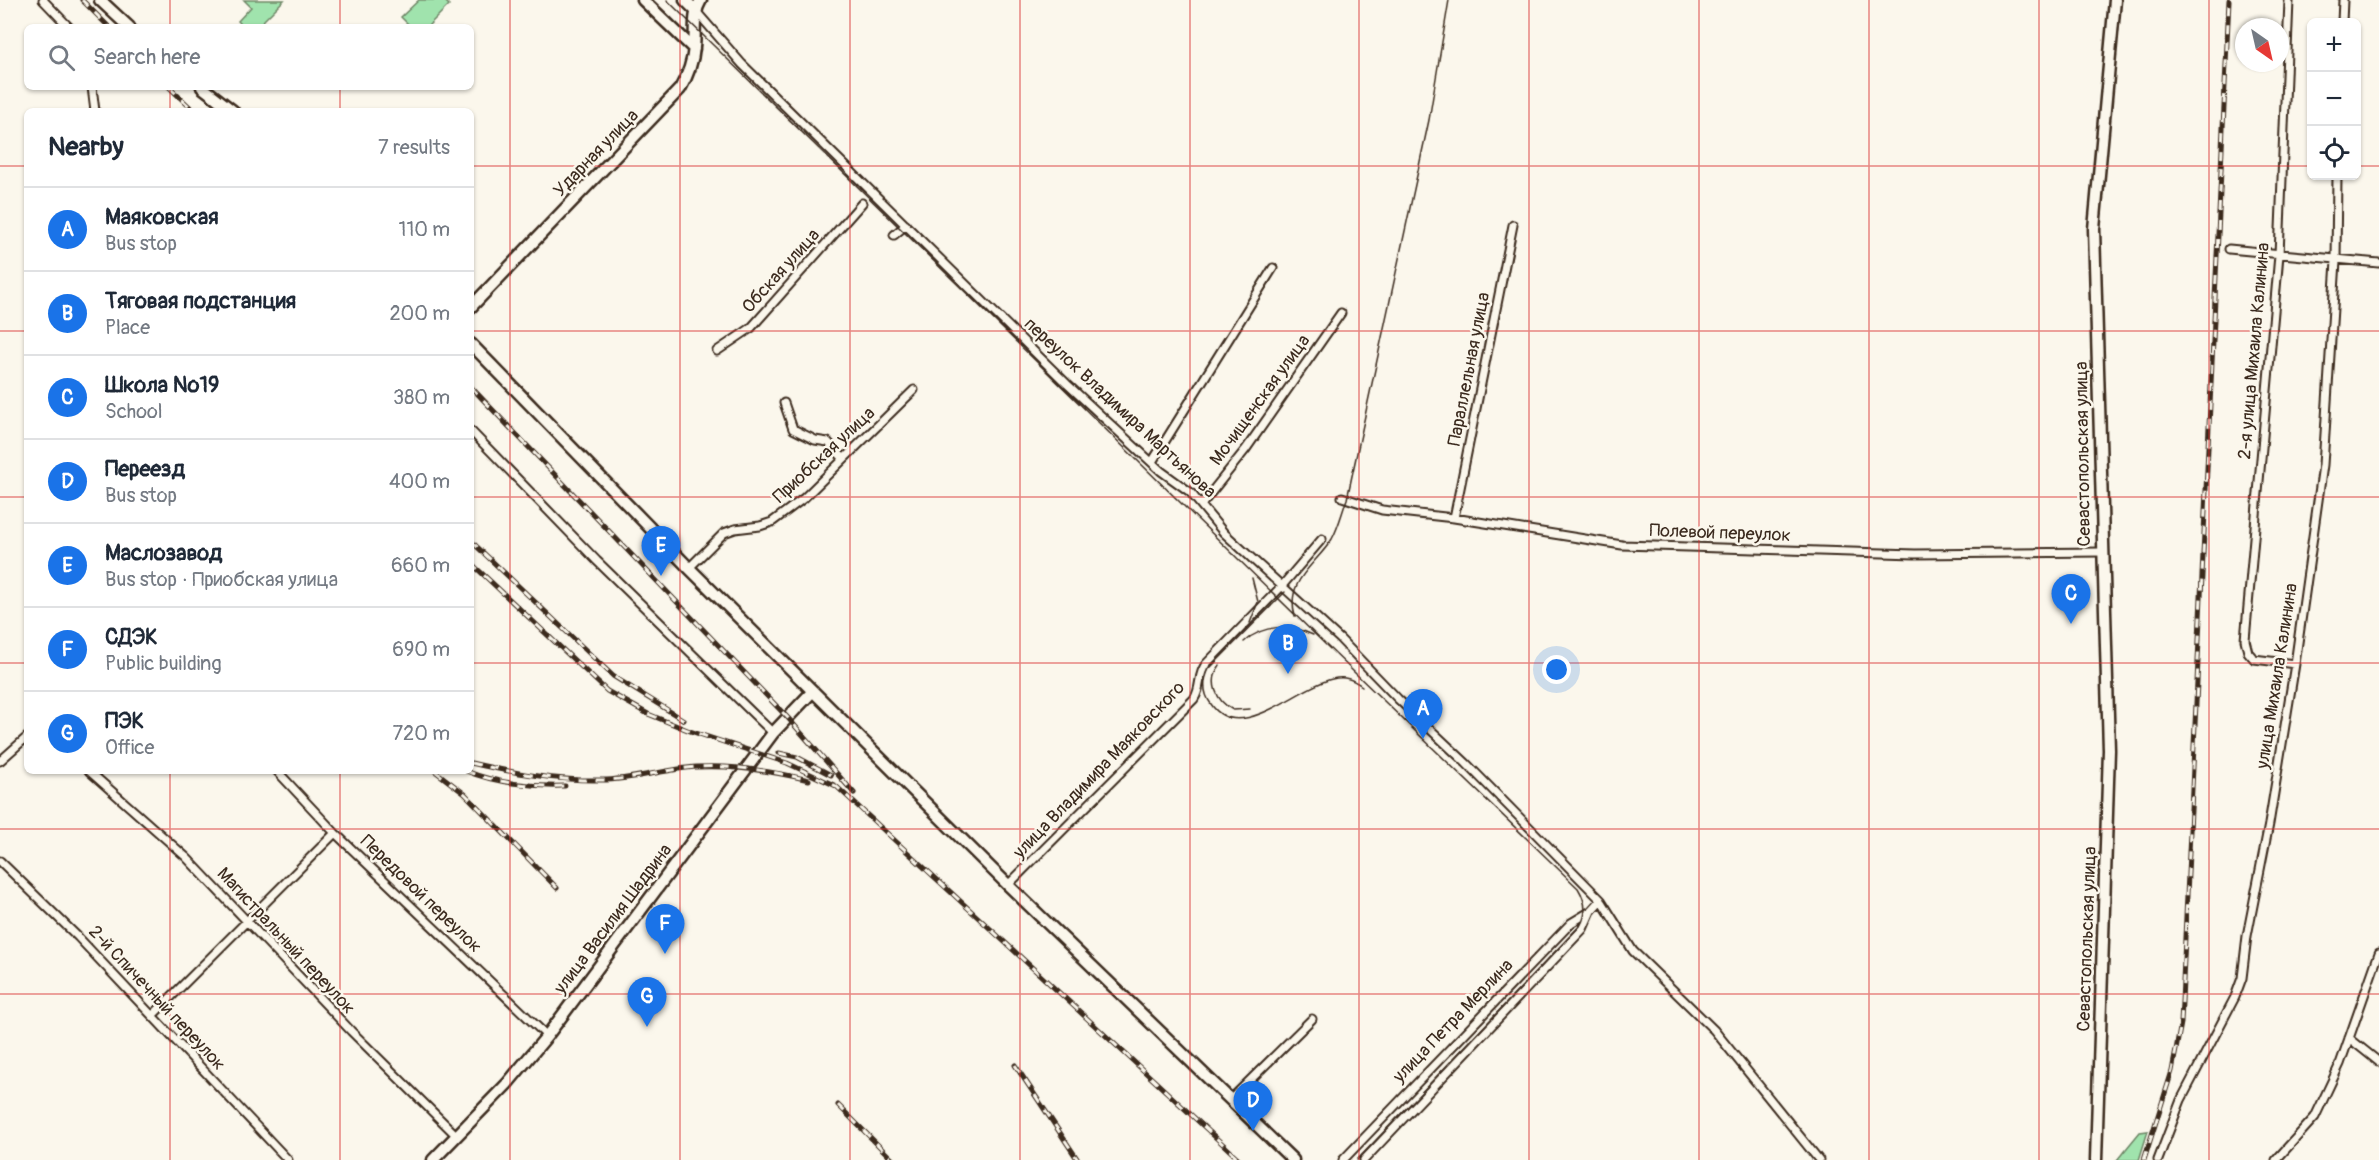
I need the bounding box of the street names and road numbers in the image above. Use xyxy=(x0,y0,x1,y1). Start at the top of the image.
street label: Ударная улица xyxy=(548,104,644,202)
street label: Обская улица xyxy=(737,224,825,318)
street label: 2-я улица Михаила Калинина xyxy=(2233,242,2275,460)
street label: Параллельная улица xyxy=(1443,290,1495,448)
street label: переулок Владимира Мартьянова xyxy=(1019,313,1221,503)
street label: Мочищенская улица xyxy=(1205,330,1315,470)
street label: Севастопольская улица xyxy=(2070,361,2096,547)
street label: Приобская улица xyxy=(768,402,880,508)
street label: Полевой переулок xyxy=(1649,519,1791,547)
street label: улица Михаила Калинина xyxy=(2251,582,2303,771)
street label: улица Владимира Маяковского xyxy=(1007,676,1190,864)
street label: Передовой переулок xyxy=(355,830,487,958)
street label: улица Василия Шадрина xyxy=(548,839,677,999)
street label: Севастопольская улица xyxy=(2072,846,2102,1032)
street label: Магистральный переулок xyxy=(212,863,360,1019)
street label: 2-й Спичечный переулок xyxy=(84,921,230,1075)
street label: улица Петра Мерлина xyxy=(1387,954,1518,1088)

